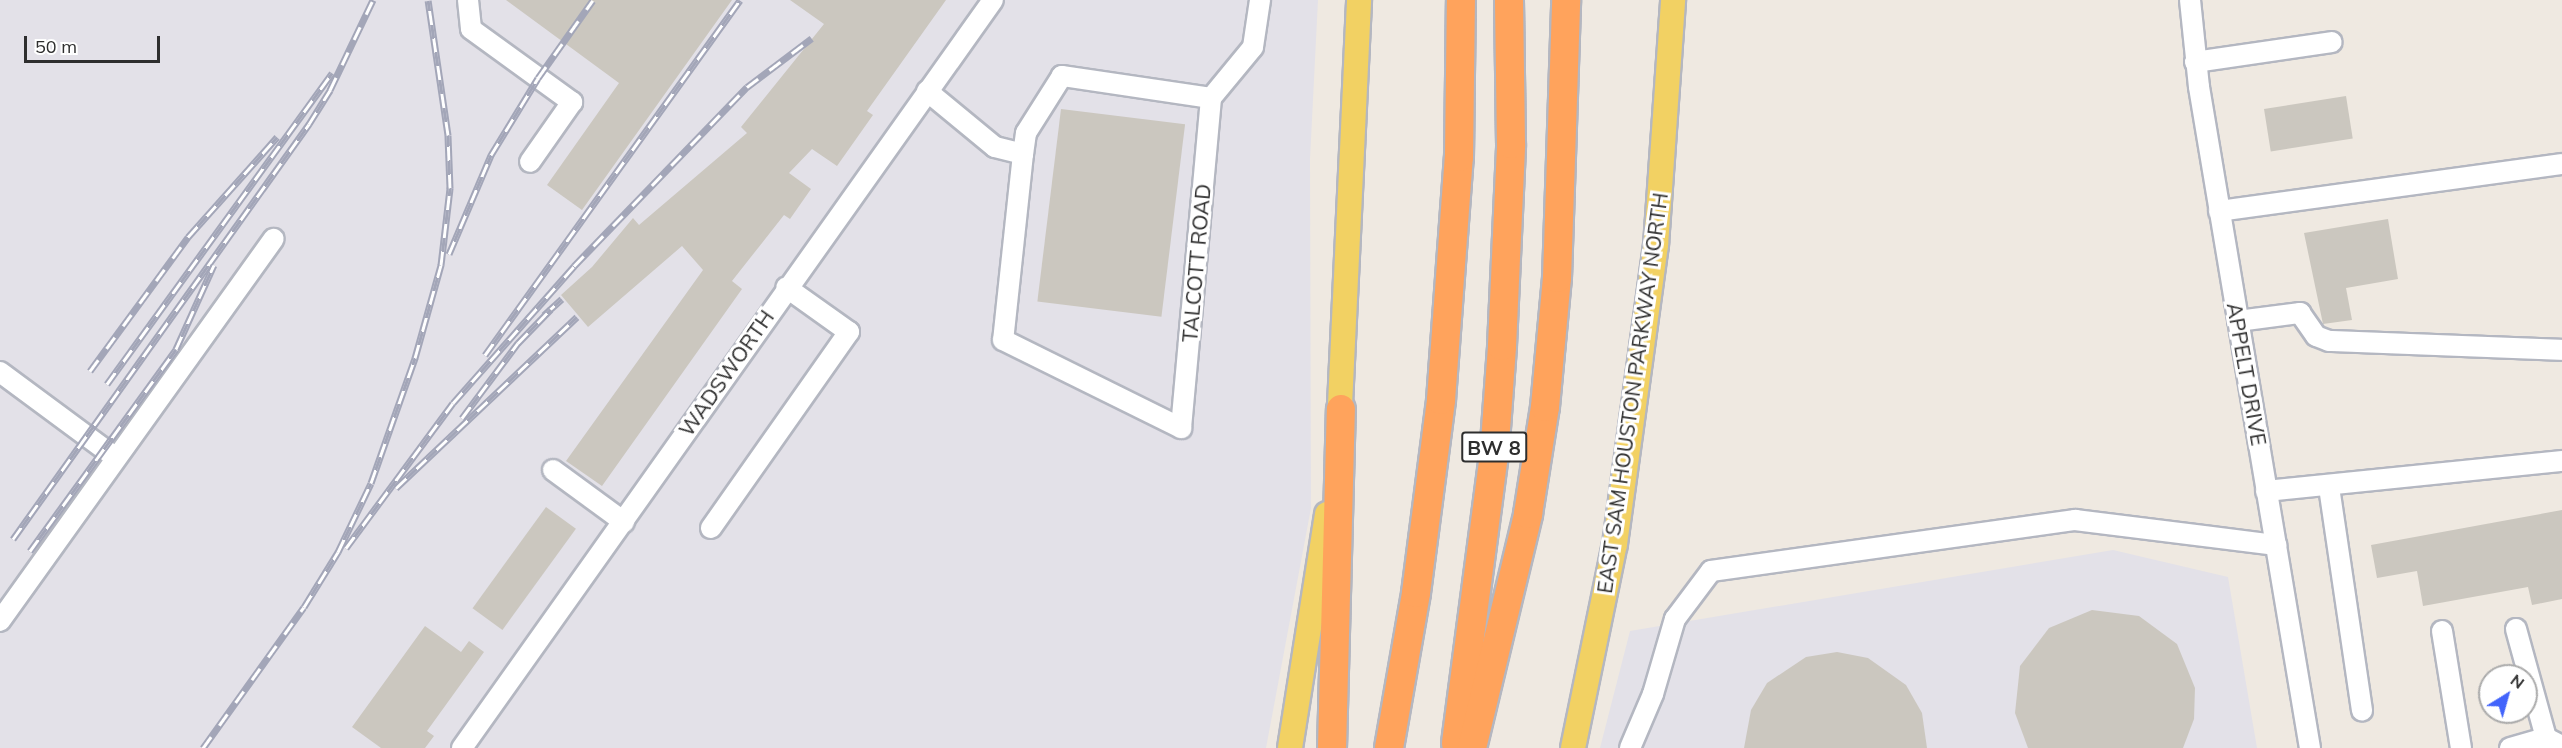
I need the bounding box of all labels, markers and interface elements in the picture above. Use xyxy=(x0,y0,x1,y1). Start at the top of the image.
scale bar xyxy=(27,24,164,62)
text: 50 m xyxy=(35,35,77,58)
street label: TALCOTT ROAD xyxy=(1177,183,1215,343)
street label: EAST SAM HOUSTON PARKWAY NORTH xyxy=(1591,191,1673,595)
street label: APPELT DRIVE xyxy=(2222,301,2272,447)
street label: WADSWORTH xyxy=(673,305,779,441)
road number: BW 8 xyxy=(1461,430,1527,464)
north arrow xyxy=(2478,664,2538,724)
text: N xyxy=(2507,670,2528,693)

